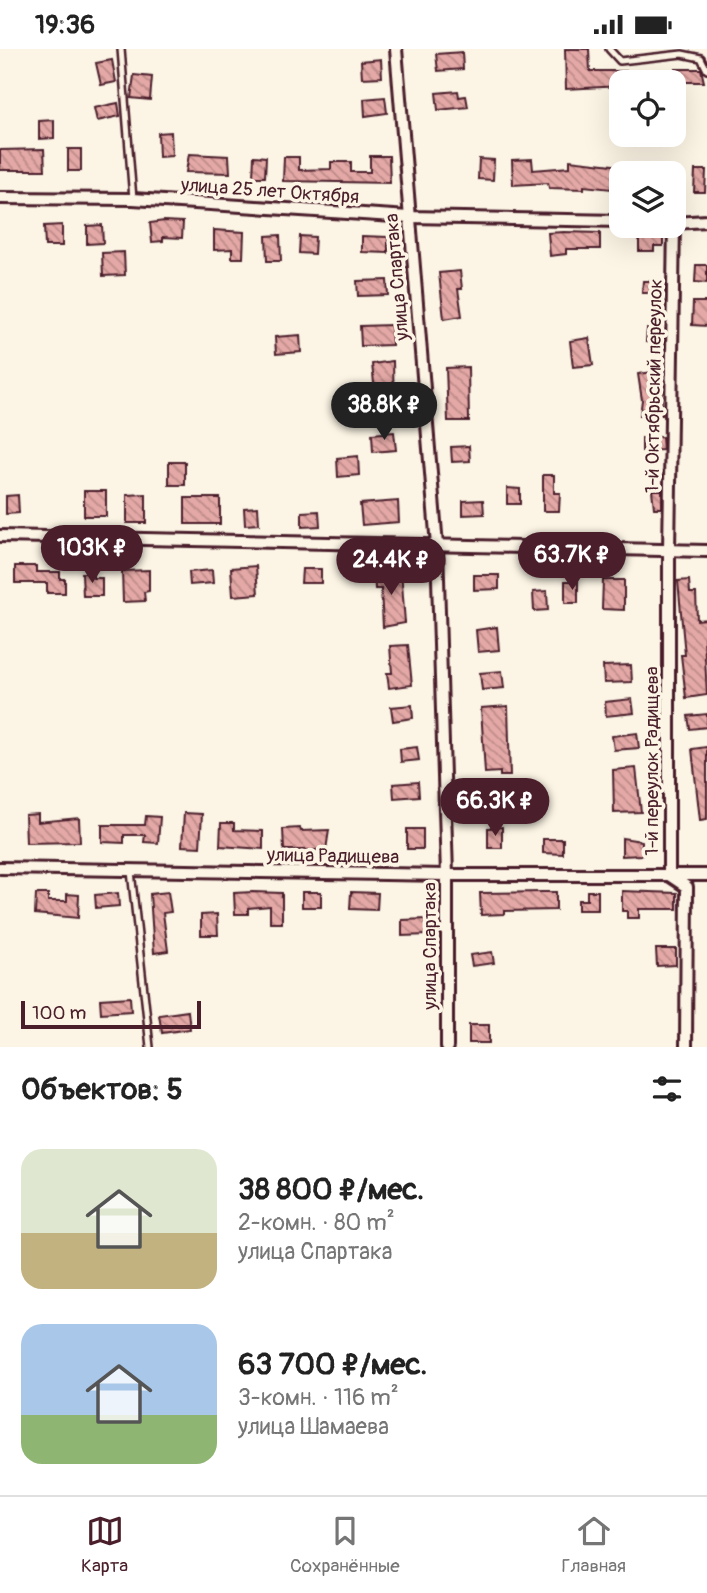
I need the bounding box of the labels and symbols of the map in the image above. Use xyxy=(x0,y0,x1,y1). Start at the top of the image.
street label: улица 25 лет Октября xyxy=(179,173,360,209)
street label: улица Спартака xyxy=(379,212,415,343)
street label: 1-й Октябрьский переулок xyxy=(640,278,668,493)
pin: 38.8K ₽ xyxy=(319,383,449,442)
pin: 103K ₽ xyxy=(35,525,149,585)
pin: 63.7K ₽ xyxy=(507,533,637,592)
pin: 24.4K ₽ xyxy=(326,538,456,597)
street label: 1-й переулок Радищева xyxy=(640,666,664,856)
pin: 66.3K ₽ xyxy=(430,779,560,838)
street label: улица Радищева xyxy=(266,843,400,869)
street label: улица Спартака xyxy=(418,882,442,1011)
scale bar xyxy=(21,998,201,1030)

